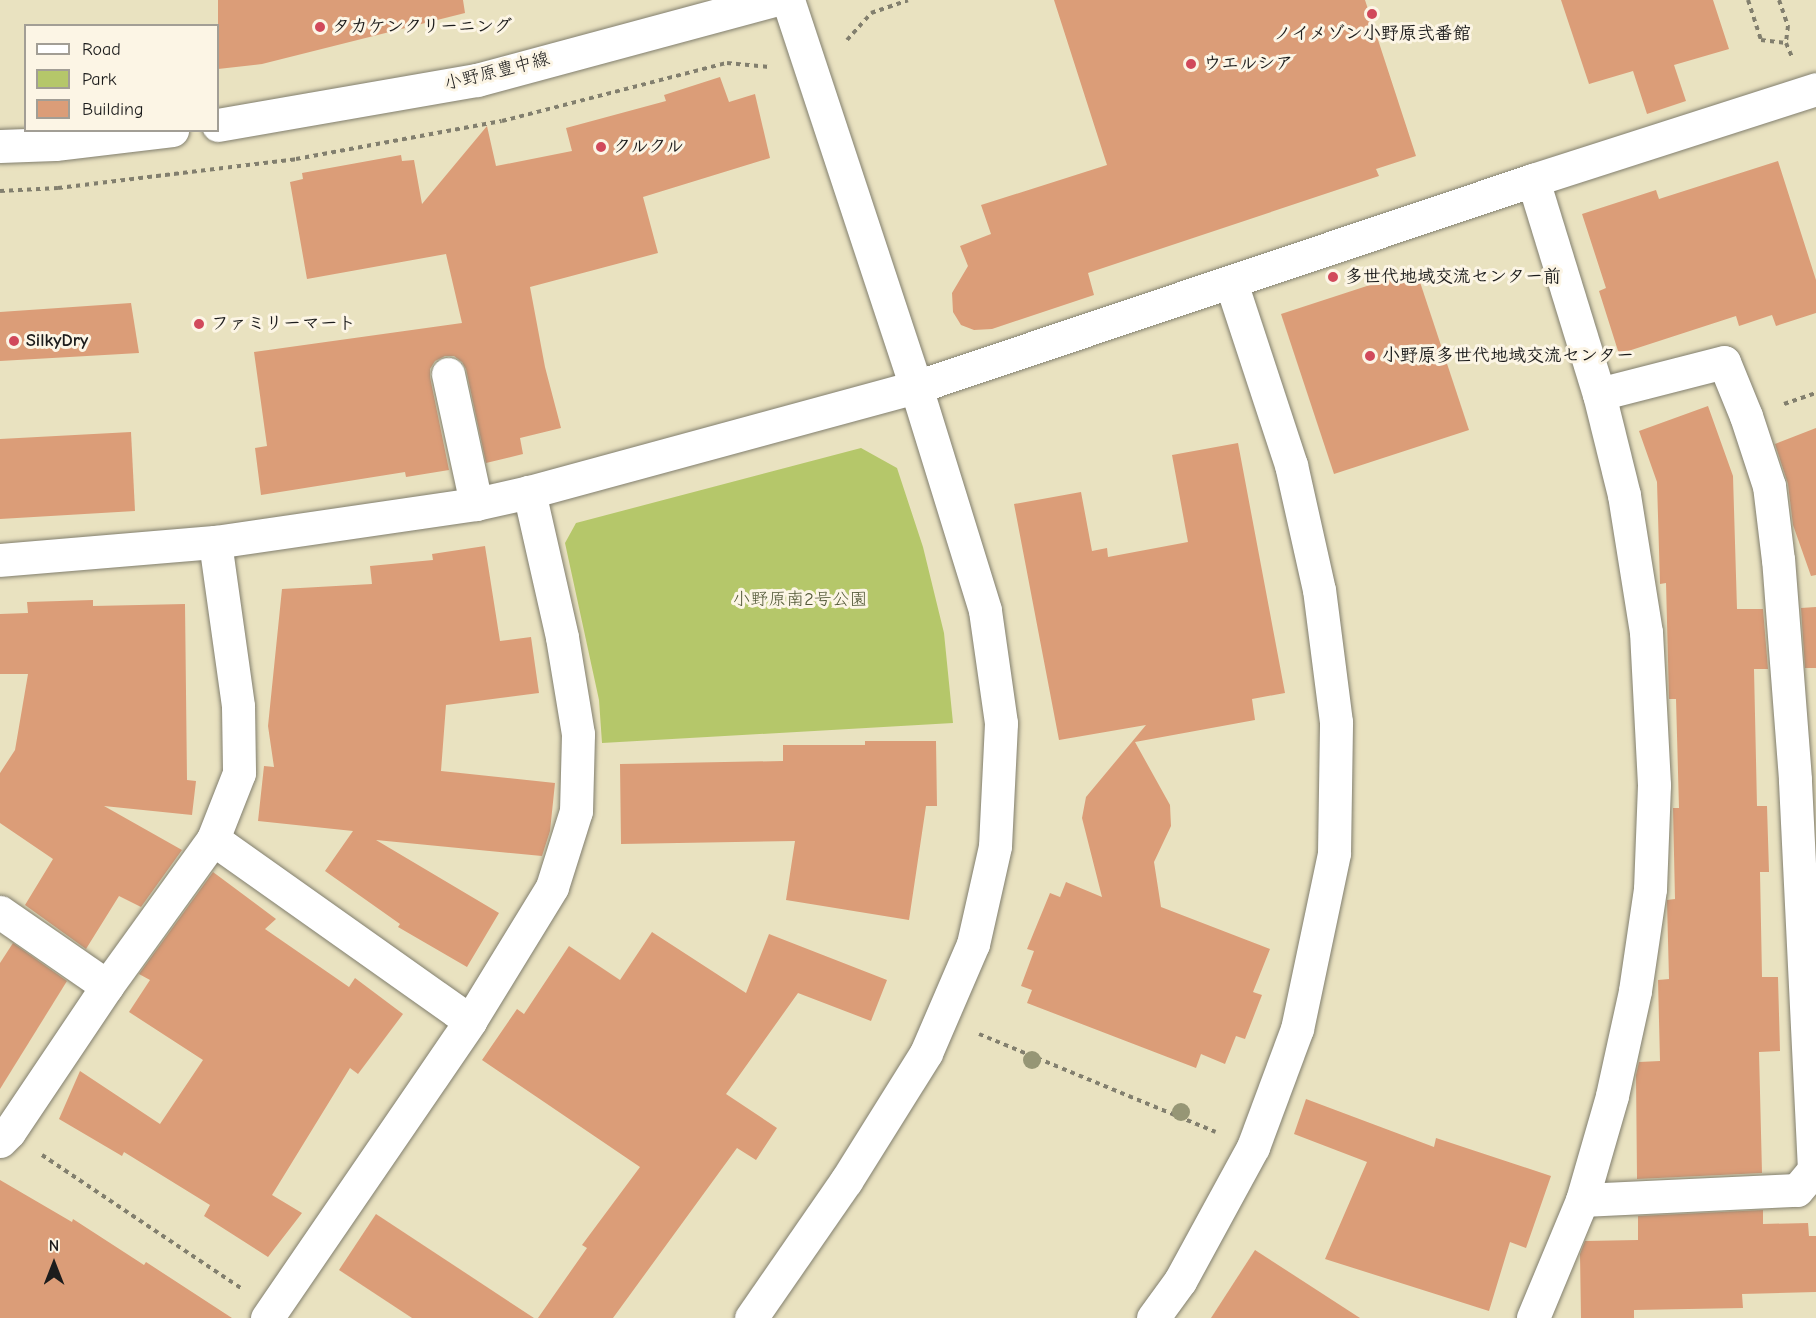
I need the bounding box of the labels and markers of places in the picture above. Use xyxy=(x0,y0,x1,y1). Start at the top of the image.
marker: ノイメゾン小野原弐番館 xyxy=(1365,7,1379,21)
place label: タカケンクリーニング xyxy=(332,16,512,38)
marker: タカケンクリーニング xyxy=(313,20,327,34)
place label: ノイメゾン小野原弐番館 xyxy=(1273,23,1471,45)
place label: ウエルシア xyxy=(1203,53,1293,75)
marker: ウエルシア xyxy=(1184,57,1198,71)
place label: クルクル xyxy=(613,136,685,158)
marker: クルクル xyxy=(594,140,608,154)
place label: 多世代地域交流センター前 xyxy=(1345,266,1561,288)
marker: 多世代地域交流センター前 xyxy=(1326,270,1340,284)
place label: ファミリーマート xyxy=(211,313,355,335)
marker: ファミリーマート xyxy=(192,317,206,331)
place label: SilkyDry xyxy=(26,330,88,352)
marker: SilkyDry xyxy=(7,334,21,348)
place label: 小野原多世代地域交流センター xyxy=(1382,345,1634,367)
marker: 小野原多世代地域交流センター xyxy=(1363,349,1377,363)

